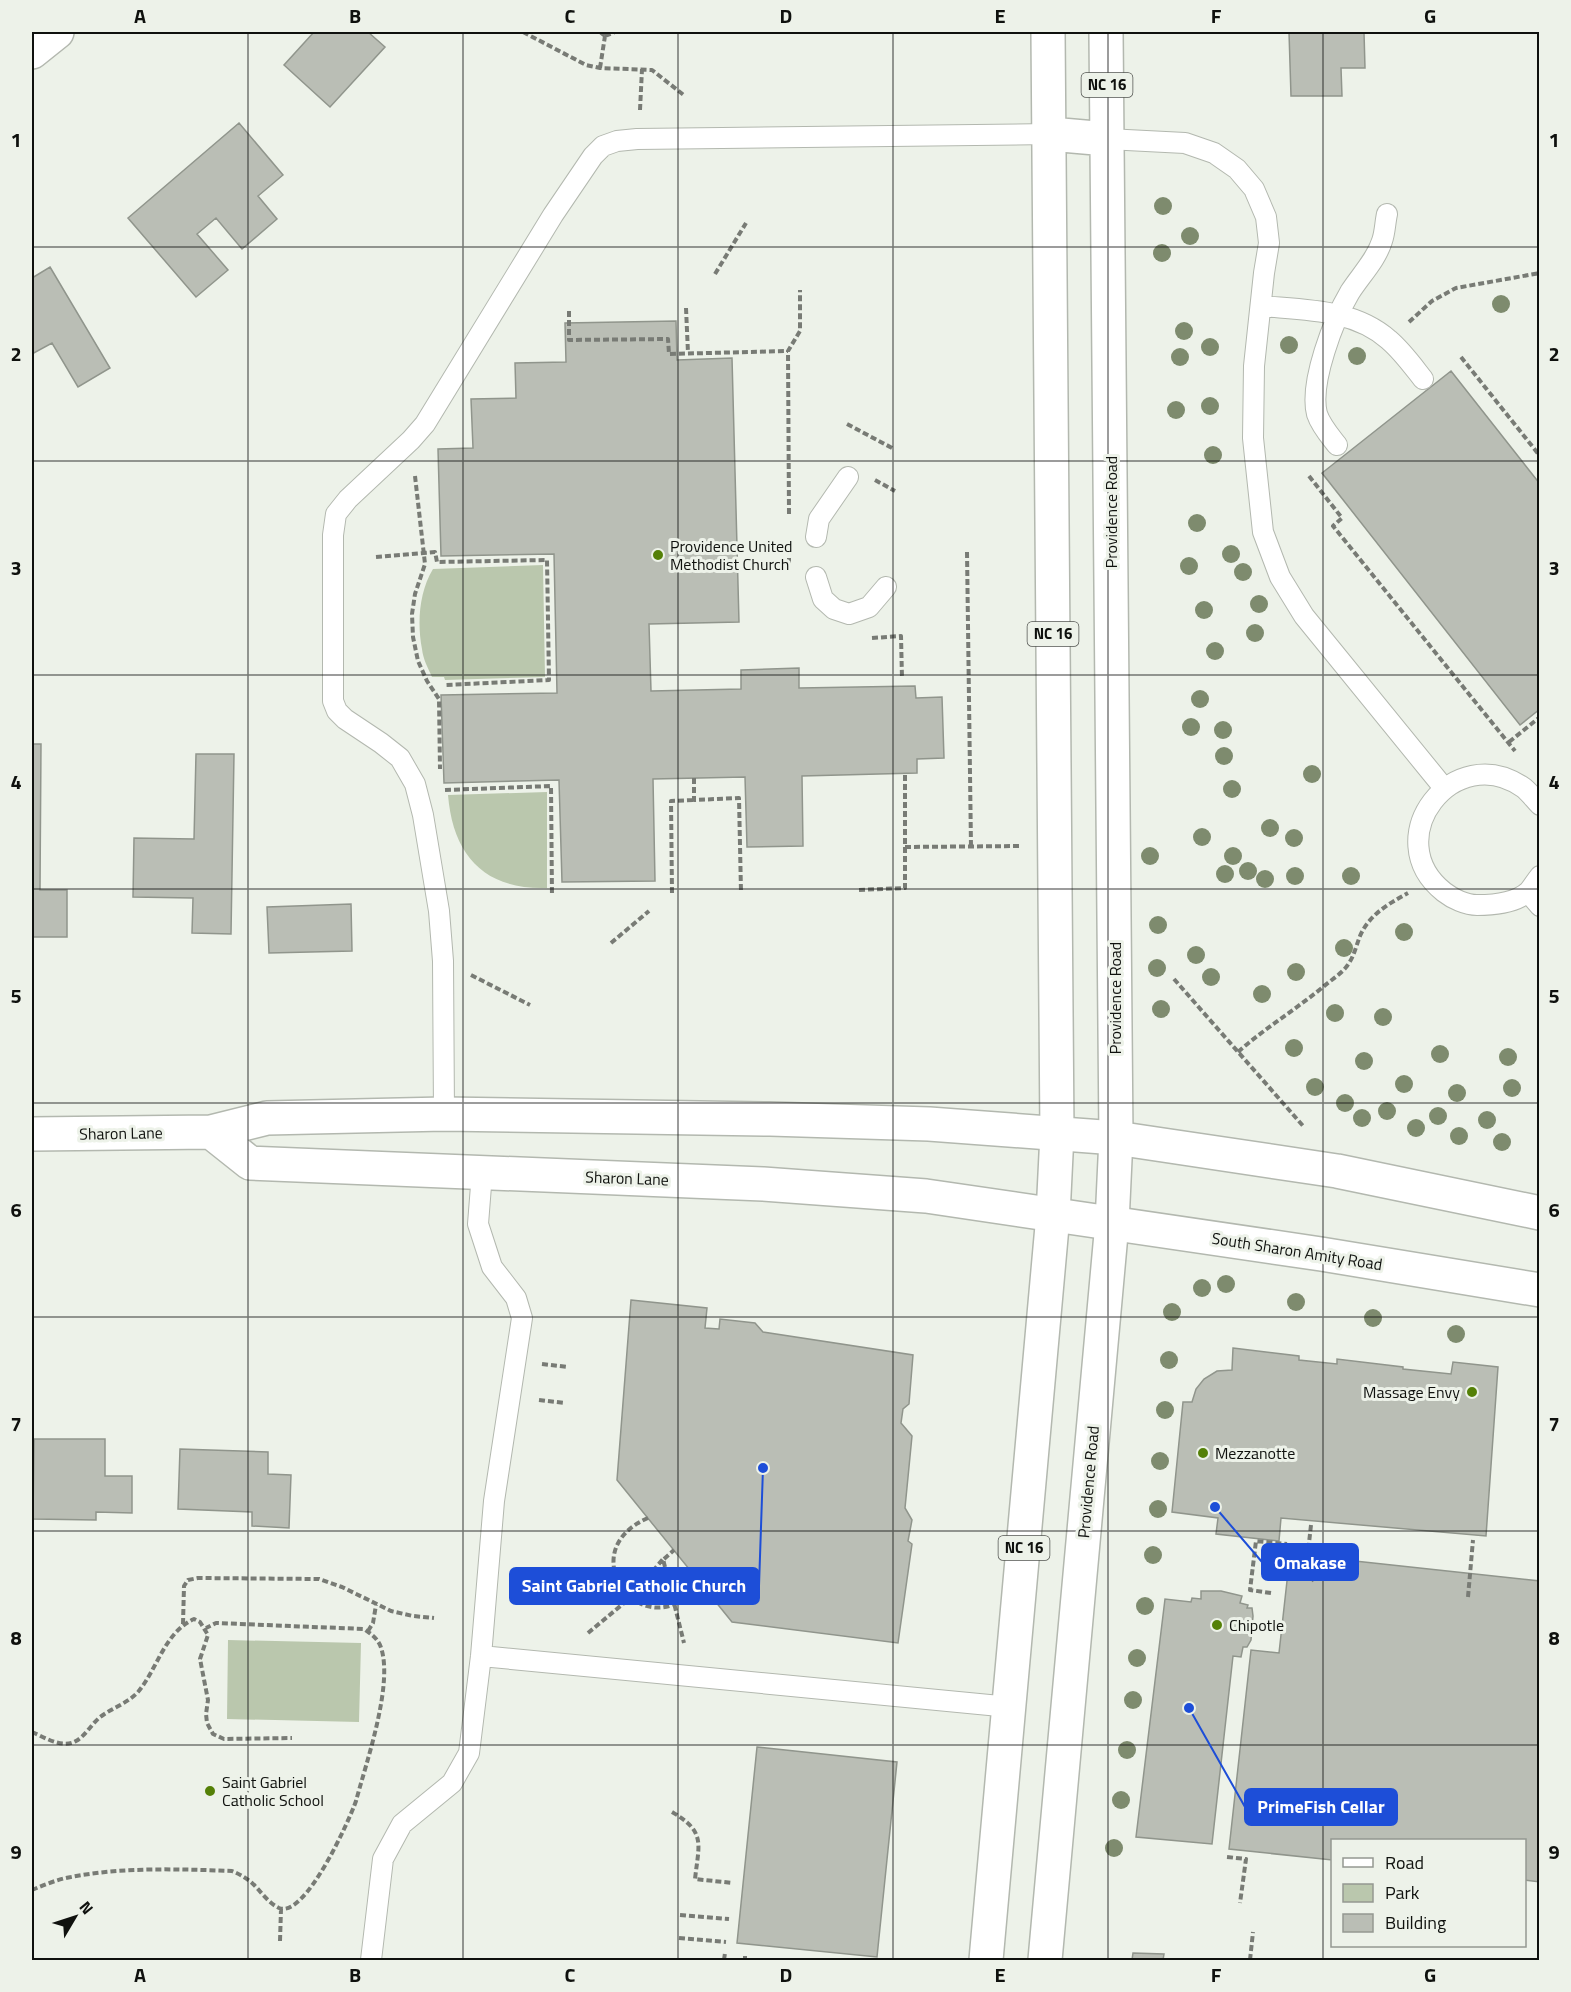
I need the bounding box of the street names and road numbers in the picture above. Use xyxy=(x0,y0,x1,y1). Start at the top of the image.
road number: NC 16 xyxy=(1082,73,1132,97)
street label: Providence Road xyxy=(1099,456,1123,568)
road number: NC 16 xyxy=(1028,622,1078,646)
street label: Providence Road xyxy=(1103,942,1127,1054)
street label: Sharon Lane xyxy=(79,1120,163,1146)
street label: Sharon Lane xyxy=(585,1165,669,1191)
street label: South Sharon Amity Road xyxy=(1210,1226,1384,1276)
street label: Providence Road xyxy=(1071,1425,1105,1539)
road number: NC 16 xyxy=(998,1536,1050,1560)

